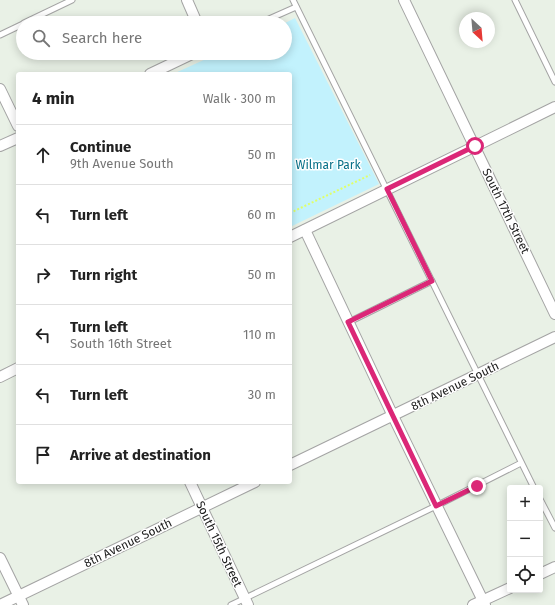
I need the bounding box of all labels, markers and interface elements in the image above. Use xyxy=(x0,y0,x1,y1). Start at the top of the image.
north arrow xyxy=(459,12,495,48)
search box xyxy=(16,16,292,60)
icon: search xyxy=(30,27,52,49)
text: Search here xyxy=(62,29,142,47)
text: 4 min xyxy=(32,88,75,109)
text: Walk · 300 m xyxy=(203,91,276,106)
route start xyxy=(466,137,484,155)
text: Continue xyxy=(70,138,131,156)
icon: ahead xyxy=(32,144,54,166)
text: 50 m xyxy=(248,147,276,162)
text: 9th Avenue South xyxy=(70,156,174,171)
park label: Wilmar Park xyxy=(295,158,361,172)
street label: South 17th Street xyxy=(479,166,533,256)
icon: left xyxy=(32,204,54,226)
text: Turn left xyxy=(70,206,128,224)
text: 60 m xyxy=(247,207,276,222)
icon: right xyxy=(32,264,54,286)
text: Turn right xyxy=(70,266,137,284)
text: 50 m xyxy=(248,267,276,282)
text: Turn left xyxy=(70,318,128,336)
icon: left xyxy=(32,324,54,346)
text: 110 m xyxy=(243,327,276,342)
text: South 16th Street xyxy=(70,336,172,351)
street label: 8th Avenue South xyxy=(409,359,501,413)
icon: left xyxy=(32,384,54,406)
text: Turn left xyxy=(70,386,128,404)
text: 30 m xyxy=(248,387,276,402)
icon: arrive xyxy=(32,444,54,466)
text: Arrive at destination xyxy=(70,446,211,464)
route end xyxy=(468,477,486,495)
map controls xyxy=(507,485,543,593)
button: + xyxy=(507,485,543,521)
street label: South 15th Street xyxy=(193,499,245,590)
street label: 8th Avenue South xyxy=(82,516,174,570)
button: − xyxy=(507,521,543,557)
button: locate xyxy=(507,557,543,593)

